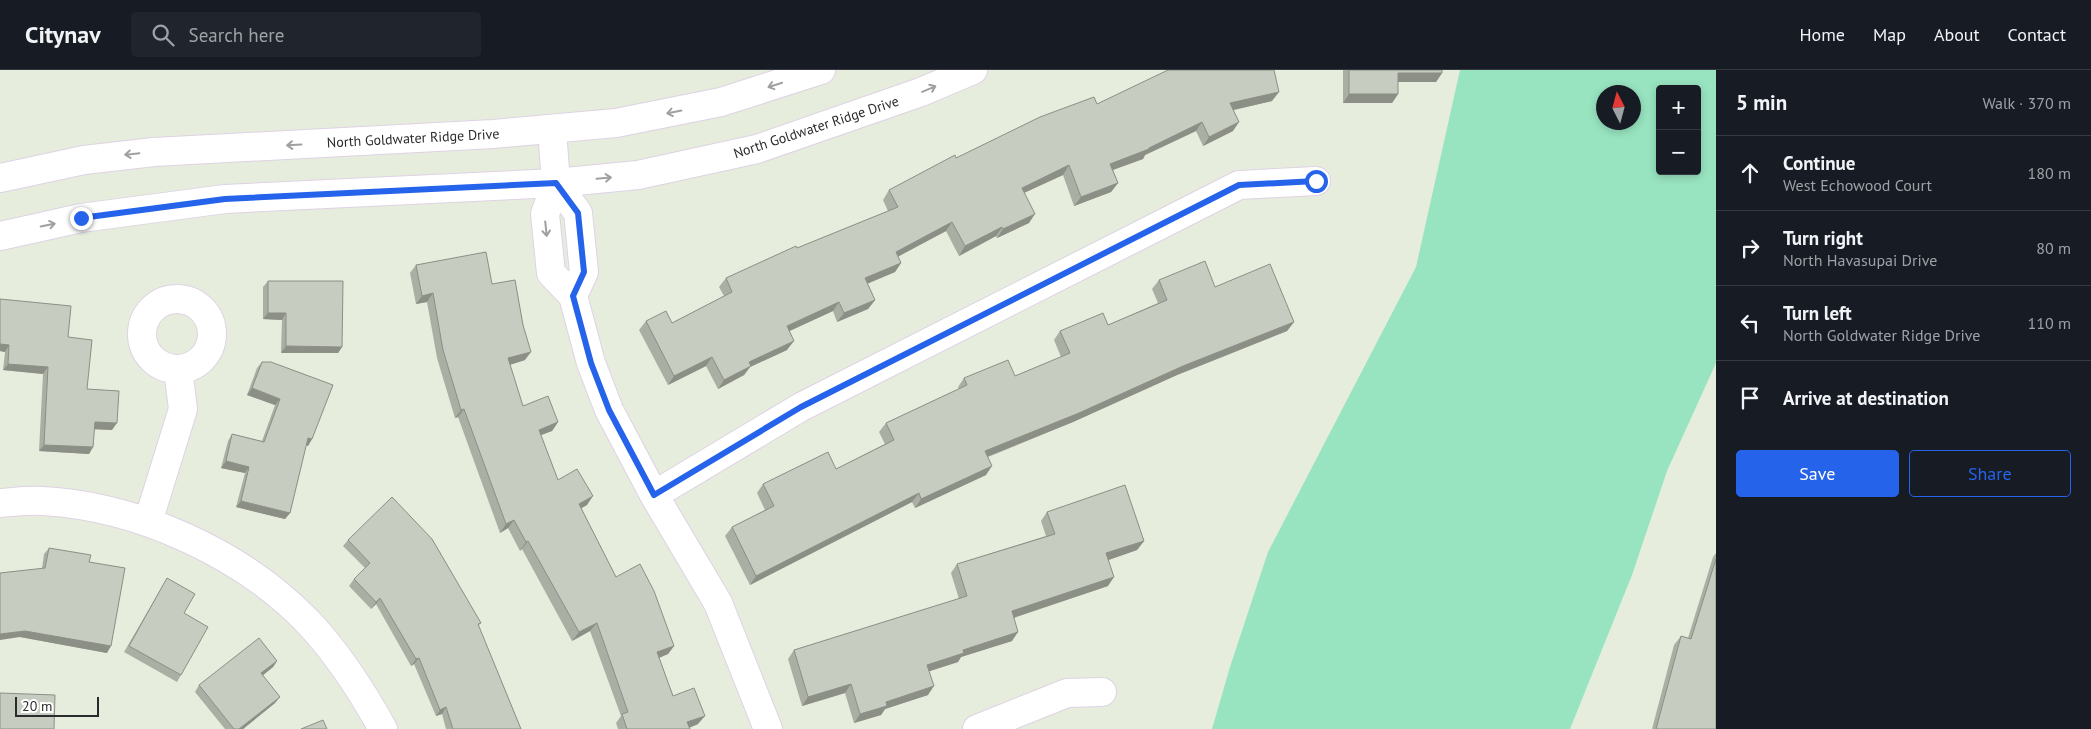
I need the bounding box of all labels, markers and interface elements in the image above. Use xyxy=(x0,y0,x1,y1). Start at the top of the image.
search box xyxy=(131,12,481,57)
text: Citynav xyxy=(25,19,101,50)
icon: search xyxy=(149,21,177,49)
text: Search here xyxy=(189,23,284,47)
text: Home xyxy=(1799,23,1845,46)
text: Map xyxy=(1873,23,1906,46)
text: About xyxy=(1934,23,1980,46)
text: Contact xyxy=(2008,23,2066,46)
one-way arrow xyxy=(767,81,783,91)
one-way arrow xyxy=(921,84,936,94)
north arrow xyxy=(1596,85,1641,130)
map controls xyxy=(1656,85,1701,175)
button: + xyxy=(1656,85,1701,130)
text: 5 min xyxy=(1736,89,1787,116)
street label: North Goldwater Ridge Drive xyxy=(731,92,901,162)
text: Walk · 370 m xyxy=(1982,93,2071,113)
one-way arrow xyxy=(666,108,682,117)
street label: North Goldwater Ridge Drive xyxy=(326,124,500,152)
button: − xyxy=(1656,130,1701,175)
one-way arrow xyxy=(286,140,302,149)
one-way arrow xyxy=(124,149,140,159)
text: Continue xyxy=(1783,151,1855,175)
icon: ahead xyxy=(1736,159,1764,187)
text: 180 m xyxy=(2028,163,2071,183)
route start xyxy=(1305,170,1328,193)
one-way arrow xyxy=(596,173,612,183)
text: West Echowood Court xyxy=(1783,175,1932,195)
route end xyxy=(70,207,93,230)
one-way arrow xyxy=(39,220,55,229)
one-way arrow xyxy=(541,221,551,237)
text: Turn right xyxy=(1783,226,1863,250)
icon: right xyxy=(1736,234,1764,262)
text: 80 m xyxy=(2036,238,2071,258)
text: North Havasupai Drive xyxy=(1783,250,1937,270)
text: Turn left xyxy=(1783,301,1852,325)
icon: left xyxy=(1736,309,1764,337)
text: 110 m xyxy=(2028,313,2071,333)
text: North Goldwater Ridge Drive xyxy=(1783,325,1980,345)
icon: arrive xyxy=(1736,384,1764,412)
text: Arrive at destination xyxy=(1783,386,1949,410)
button: Save xyxy=(1736,450,1899,497)
button: Share xyxy=(1909,450,2071,497)
scale bar xyxy=(15,694,99,717)
text: 20 m xyxy=(22,697,52,715)

